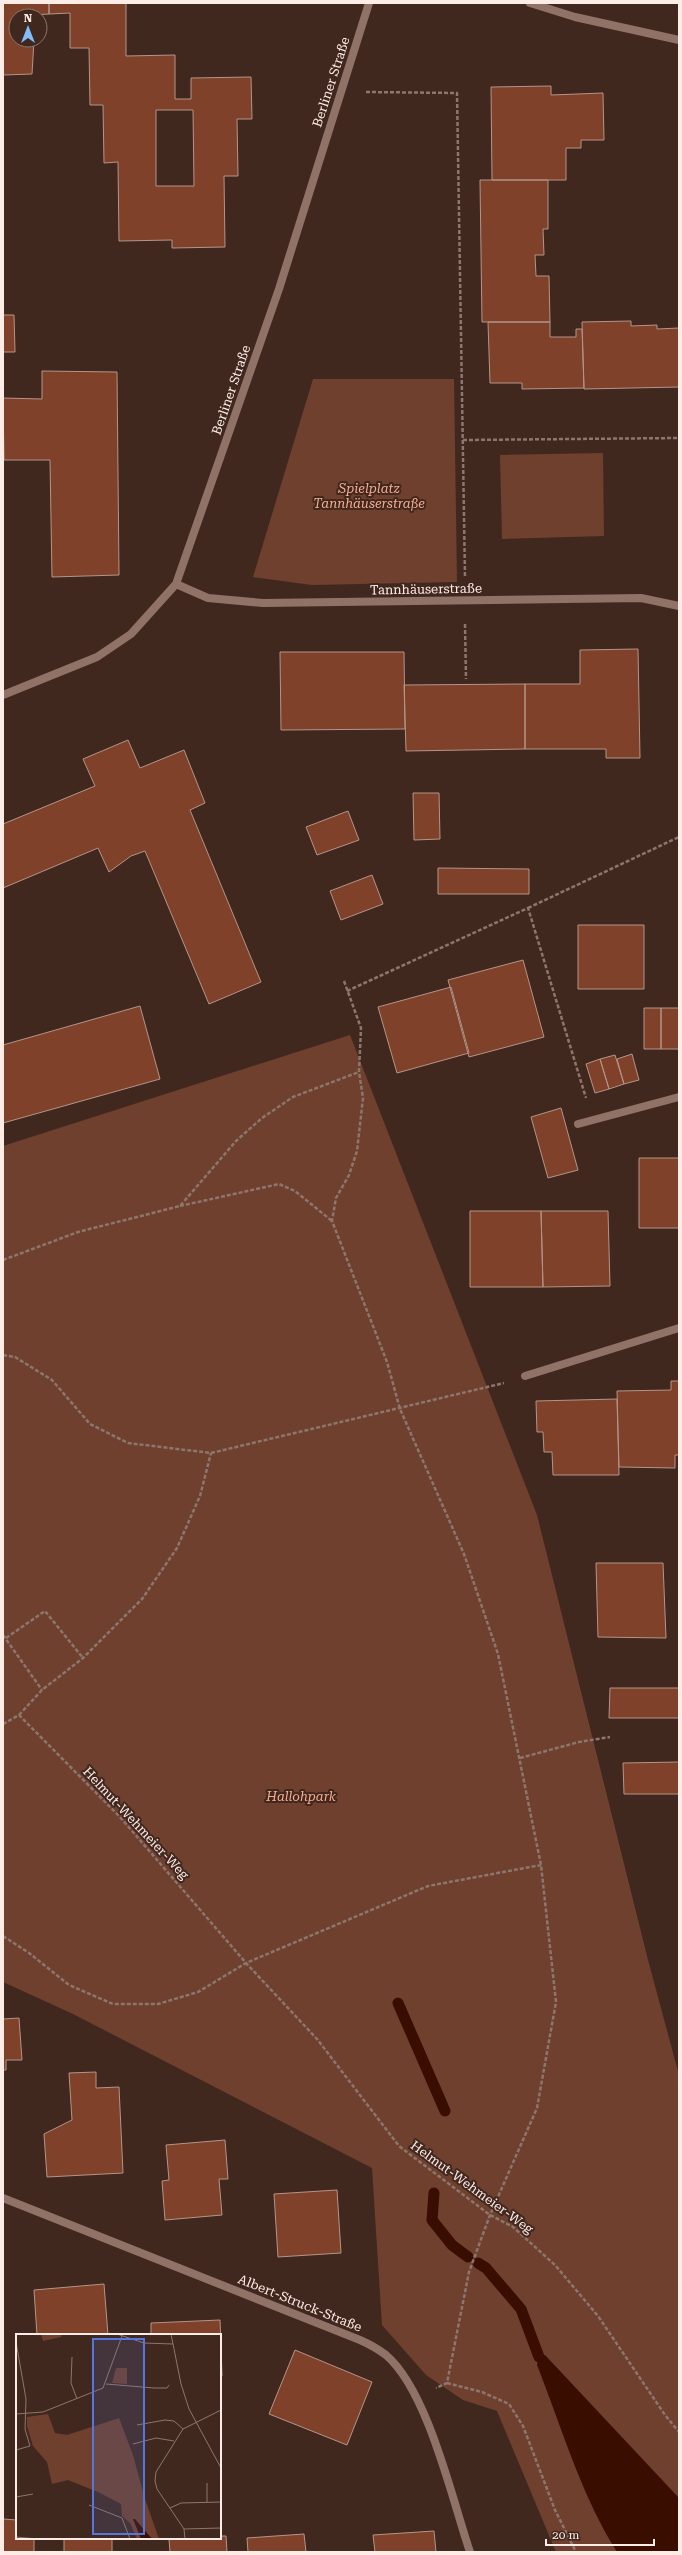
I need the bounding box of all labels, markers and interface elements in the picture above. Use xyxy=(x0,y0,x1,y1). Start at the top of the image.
north arrow xyxy=(8,8,48,48)
text: N xyxy=(24,12,33,25)
street label: Berliner Straße xyxy=(309,35,353,129)
street label: Berliner Straße xyxy=(209,343,253,437)
park label: Spielplatz Tannhäuserstraße xyxy=(313,481,425,511)
street label: Tannhäuserstraße xyxy=(370,581,482,597)
street label: Helmut-Wehmeier-Weg xyxy=(80,1764,192,1883)
park label: Hallohpark xyxy=(265,1789,337,1804)
street label: Helmut-Wehmeier-Weg xyxy=(408,2137,537,2237)
street label: Albert-Struck-Straße xyxy=(236,2271,364,2335)
inset map xyxy=(16,2334,221,2539)
scale bar xyxy=(546,2521,654,2547)
text: 20 m xyxy=(552,2528,579,2542)

